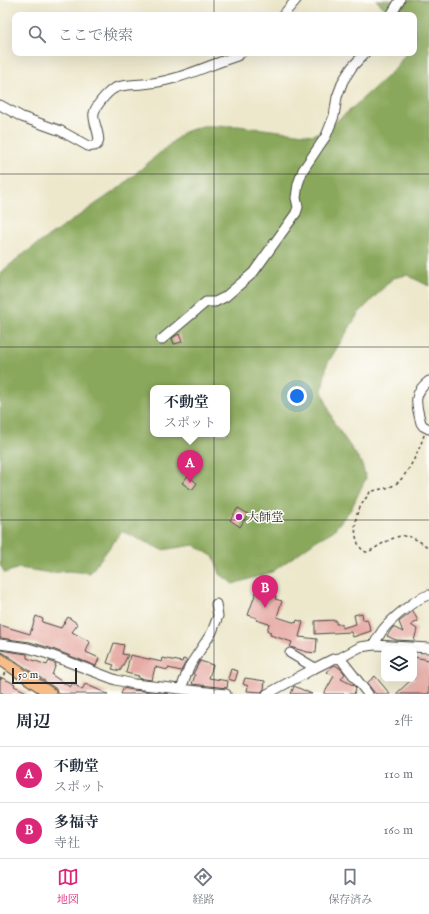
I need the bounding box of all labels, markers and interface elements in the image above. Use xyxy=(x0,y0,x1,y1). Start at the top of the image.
search box xyxy=(12,12,417,56)
icon: search xyxy=(26,23,48,45)
text: ここで検索 xyxy=(58,26,133,45)
popup xyxy=(150,385,230,437)
your location xyxy=(287,386,307,406)
text: 不動堂 xyxy=(164,393,209,412)
text: スポット xyxy=(164,415,216,432)
pin: A xyxy=(177,450,203,483)
place label: 大師堂 xyxy=(247,510,283,525)
marker: 大師堂 xyxy=(234,512,244,522)
pin: B xyxy=(252,575,278,608)
map controls xyxy=(381,646,417,682)
button: layers xyxy=(381,646,417,682)
scale bar xyxy=(12,666,77,685)
text: 50 m xyxy=(18,668,38,682)
text: 周辺 xyxy=(16,712,50,733)
text: 2件 xyxy=(394,713,413,730)
text: 不動堂 xyxy=(54,757,99,776)
text: A xyxy=(25,766,33,783)
text: 110 m xyxy=(384,766,413,783)
text: スポット xyxy=(54,779,106,796)
text: 多福寺 xyxy=(54,813,99,832)
text: B xyxy=(25,822,33,839)
text: 160 m xyxy=(383,822,413,839)
text: 寺社 xyxy=(54,835,80,852)
tab: 地図 xyxy=(57,866,79,907)
tab: 経路 xyxy=(192,866,214,907)
tab: 保存済み xyxy=(328,866,372,907)

